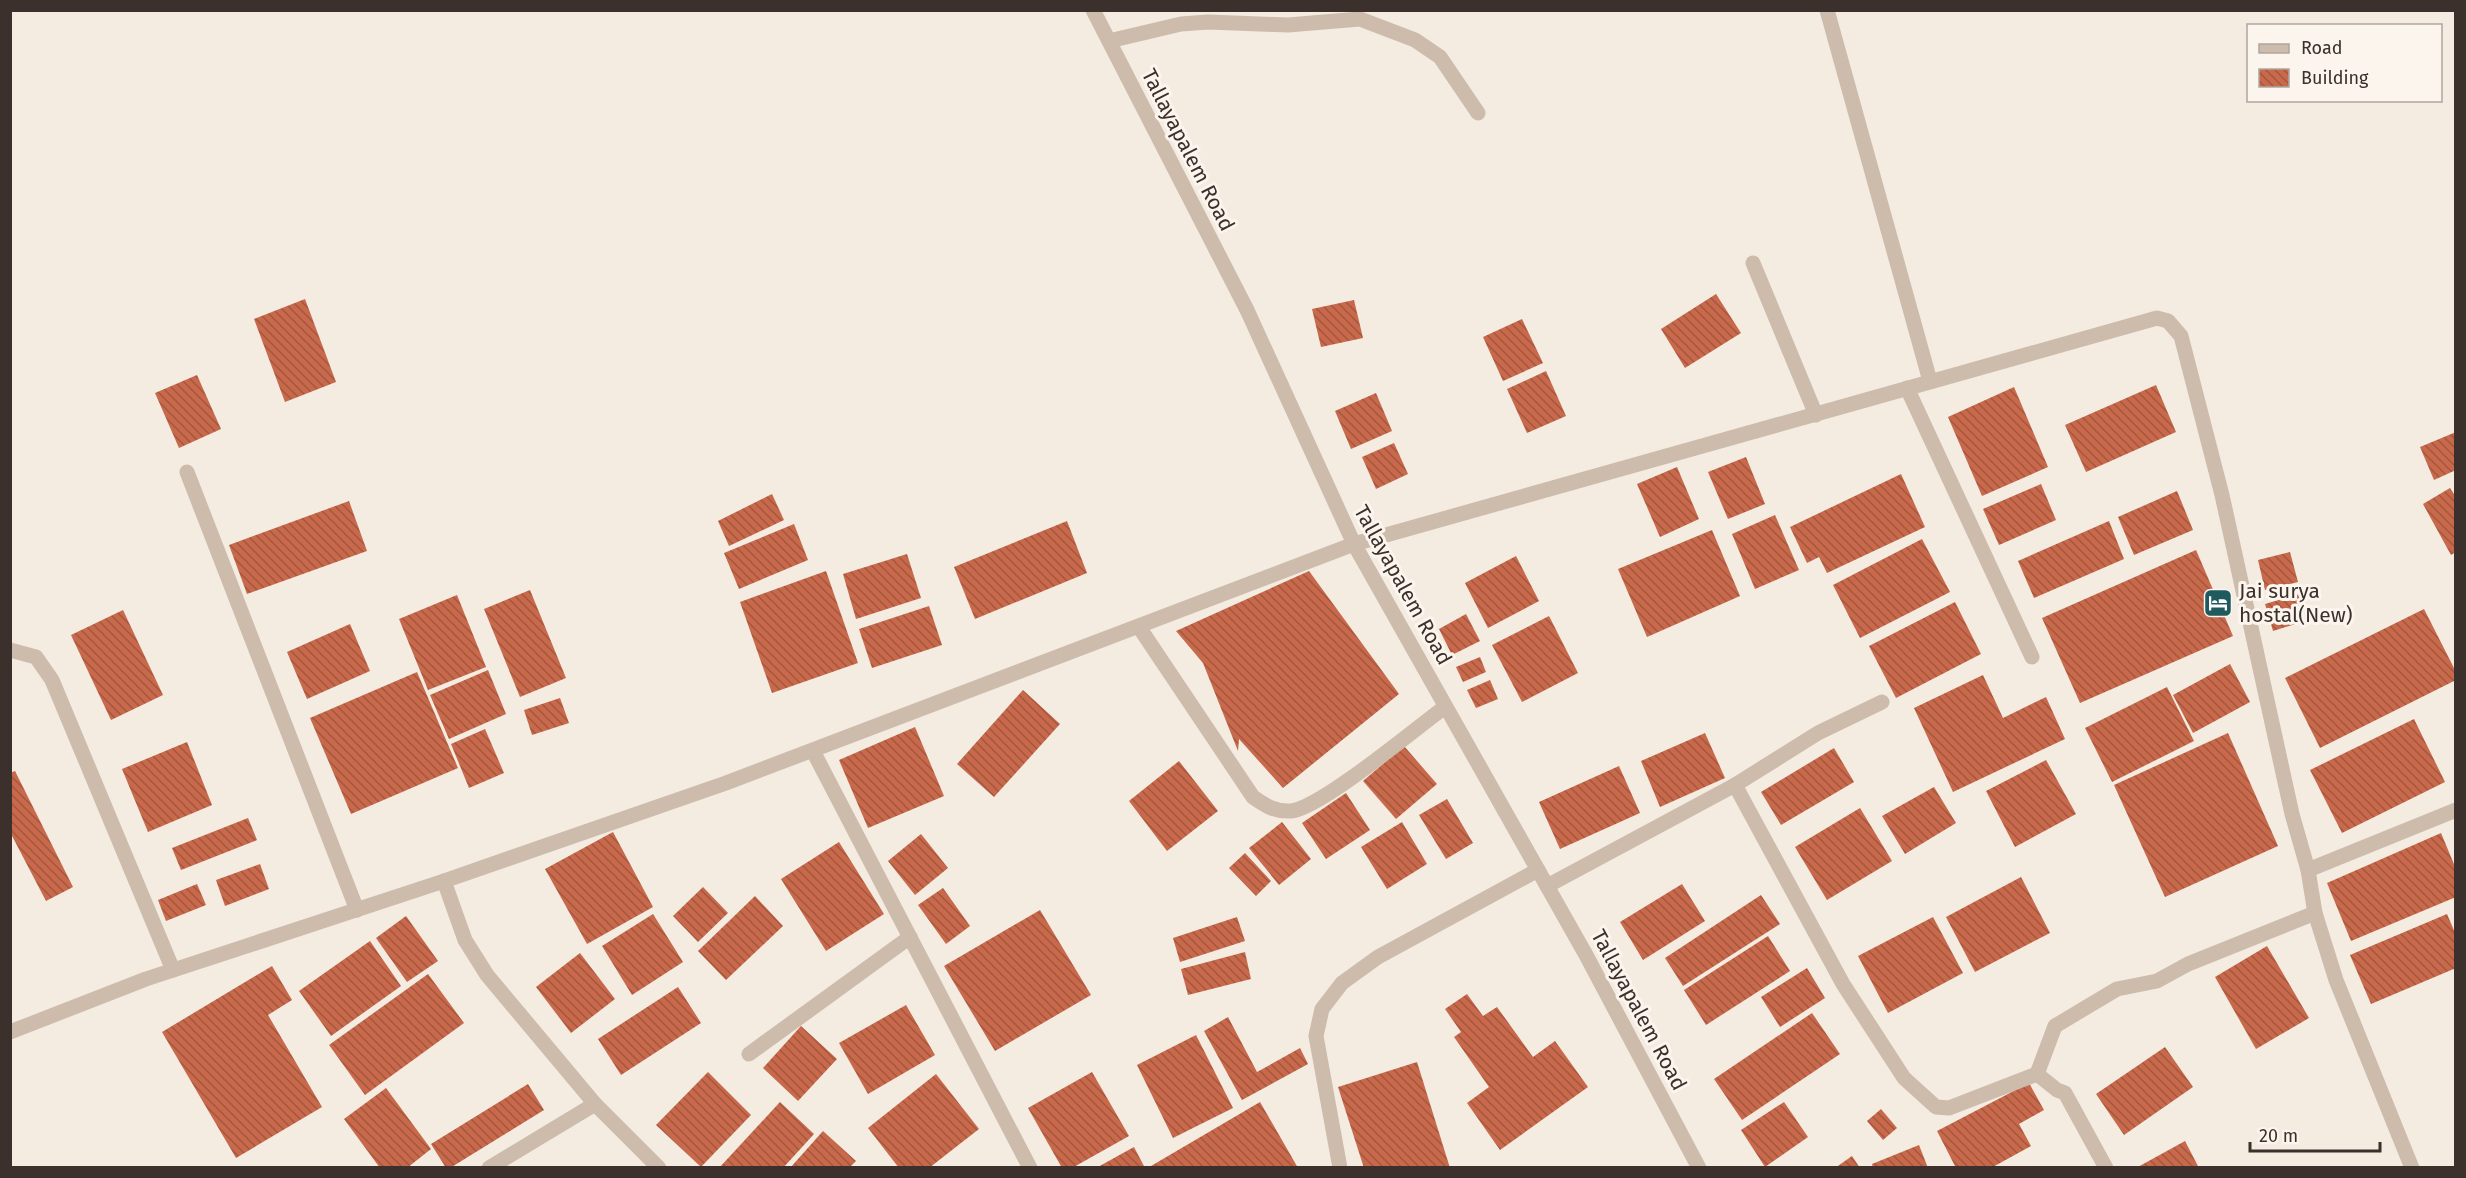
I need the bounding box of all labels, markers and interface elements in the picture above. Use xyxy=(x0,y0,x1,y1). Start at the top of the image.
legend xyxy=(2247,24,2442,102)
text: Road xyxy=(2301,37,2343,59)
street label: Tallayapalem Road xyxy=(1136,64,1240,236)
text: Building xyxy=(2301,67,2369,89)
street label: Tallayapalem Road xyxy=(1348,501,1458,669)
place label: Jai surya hostal(New) xyxy=(2239,578,2353,628)
hotel icon: Jai surya hostal(New) xyxy=(2202,587,2234,619)
street label: Tallayapalem Road xyxy=(1586,925,1692,1095)
scale bar xyxy=(2250,1115,2380,1153)
text: 20 m xyxy=(2259,1125,2298,1147)

